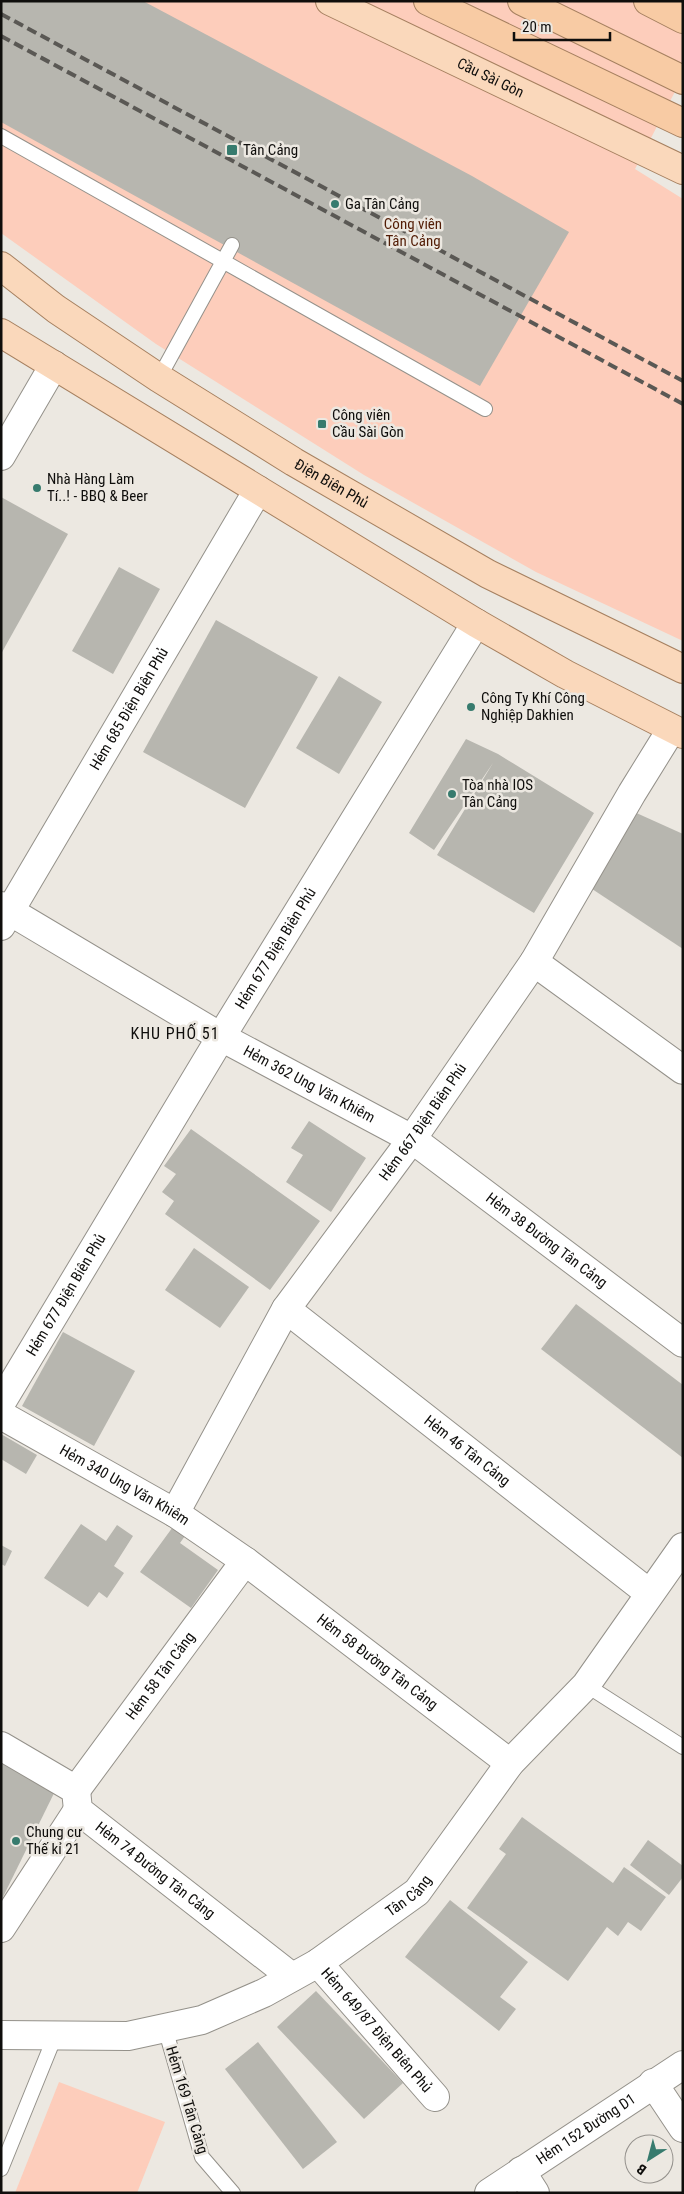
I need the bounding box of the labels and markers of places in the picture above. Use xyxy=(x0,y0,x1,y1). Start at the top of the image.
place label: Tân Cảng xyxy=(243,141,298,159)
marker: Tân Cảng xyxy=(225,143,239,157)
place label: Ga Tân Cảng xyxy=(345,195,419,213)
marker: Ga Tân Cảng xyxy=(329,198,341,210)
place label: Công viên Cầu Sài Gòn xyxy=(332,406,404,441)
marker: Công viên Cầu Sài Gòn xyxy=(316,418,328,430)
place label: Nhà Hàng Làm Tí..! - BBQ & Beer xyxy=(47,470,148,505)
marker: Nhà Hàng Làm Tí..! - BBQ & Beer xyxy=(31,482,43,494)
place label: Công Ty Khí Công Nghiệp Dakhien xyxy=(481,689,585,724)
marker: Công Ty Khí Công Nghiệp Dakhien xyxy=(465,701,477,713)
place label: Tòa nhà IOS Tân Cảng xyxy=(462,776,533,811)
marker: Tòa nhà IOS Tân Cảng xyxy=(446,788,458,800)
place label: Chung cư Thế kỉ 21 xyxy=(26,1823,83,1858)
marker: Chung cư Thế kỉ 21 xyxy=(10,1835,22,1847)

